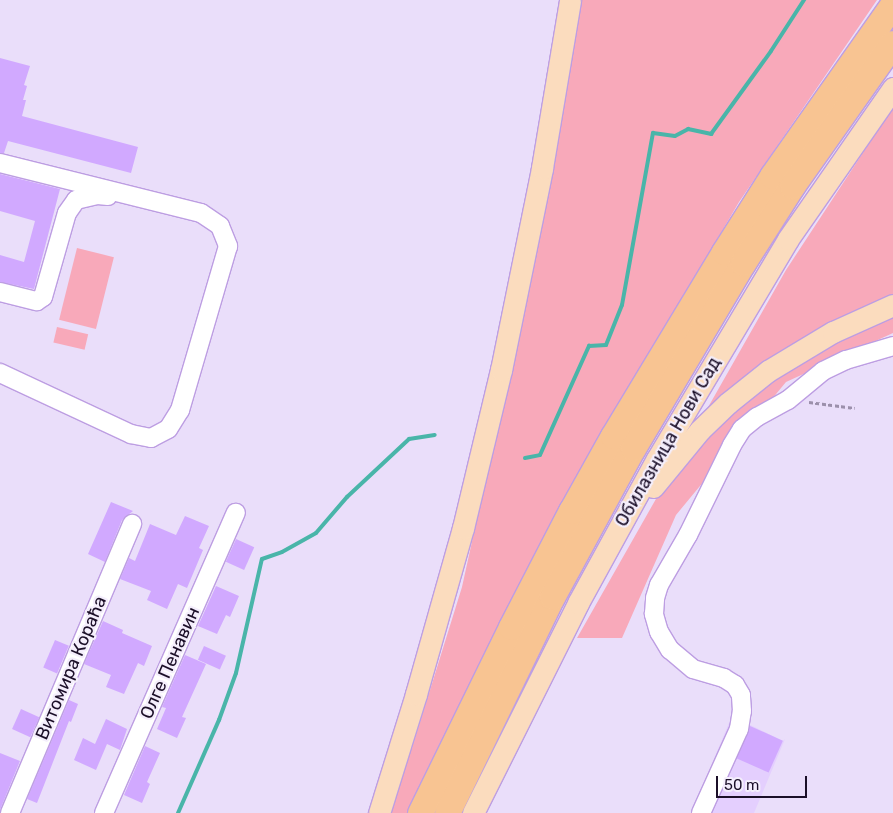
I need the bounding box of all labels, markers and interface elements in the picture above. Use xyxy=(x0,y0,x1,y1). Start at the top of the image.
street label: Обилазница Нови Сад xyxy=(611,353,725,531)
street label: Витомира Кораћа xyxy=(31,593,111,743)
street label: Олге Пенавин xyxy=(136,604,204,722)
scale bar xyxy=(718,766,809,798)
text: 50 m xyxy=(724,776,759,794)

